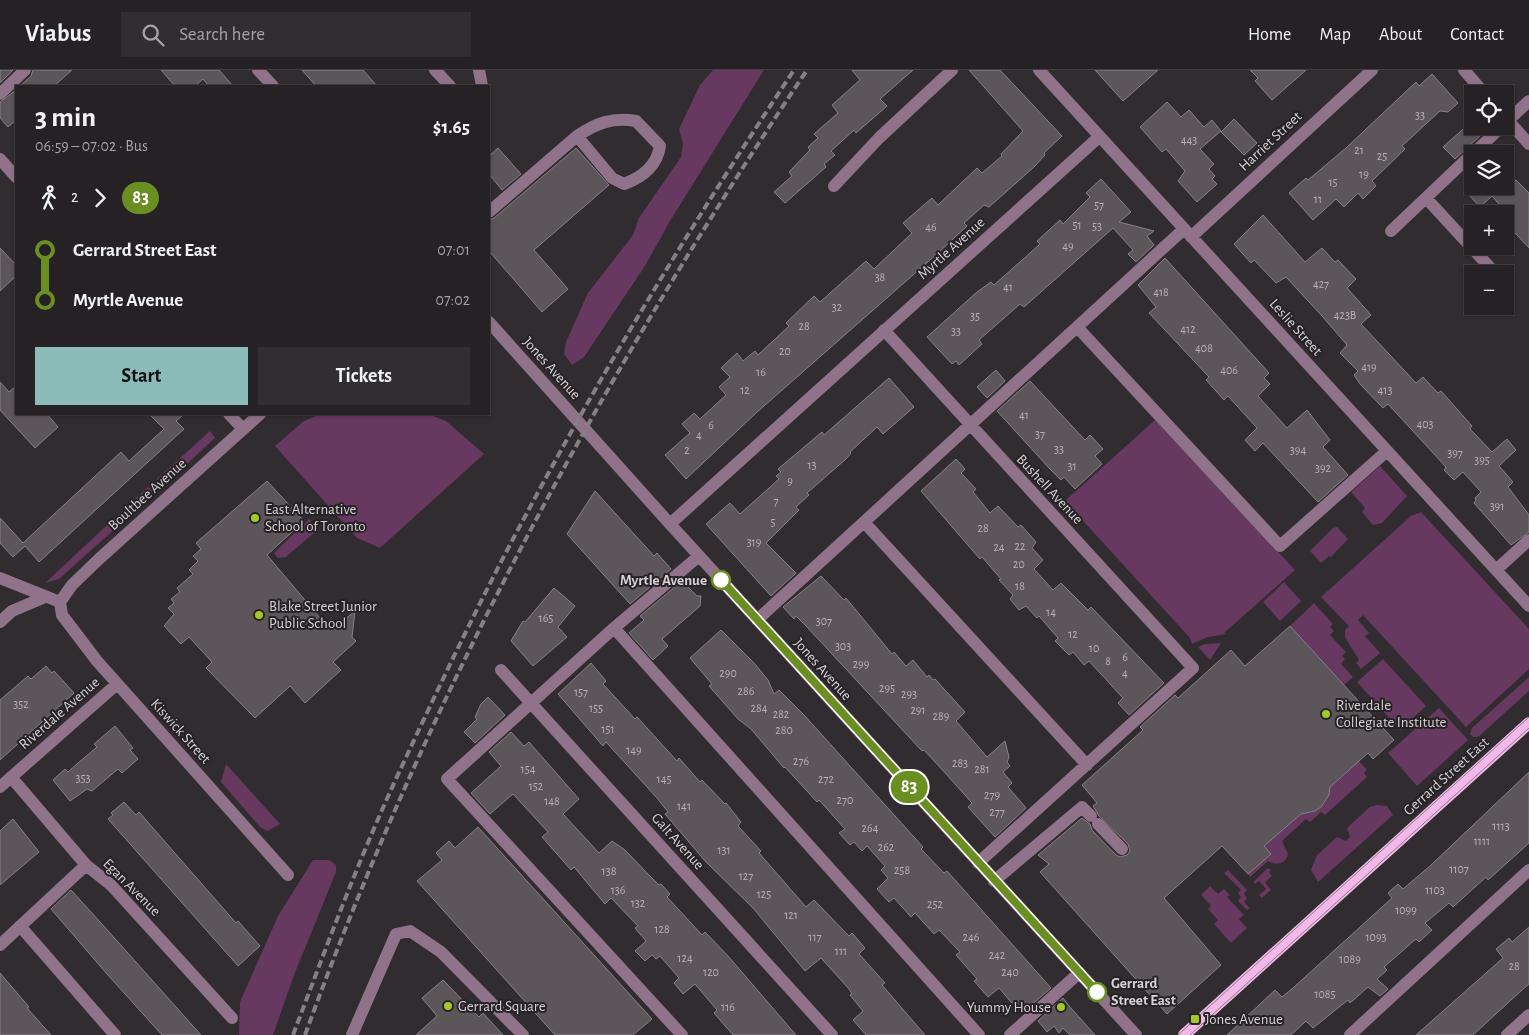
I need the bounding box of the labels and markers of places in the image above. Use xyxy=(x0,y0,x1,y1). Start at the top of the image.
place label: East Alternative School of Toronto xyxy=(265,502,366,534)
marker: East Alternative School of Toronto xyxy=(249,512,261,524)
marker: Myrtle Avenue xyxy=(711,570,731,590)
place label: Myrtle Avenue xyxy=(620,573,707,588)
place label: Blake Street Junior Public School xyxy=(269,599,377,631)
marker: Blake Street Junior Public School xyxy=(253,609,265,621)
place label: Riverdale Collegiate Institute xyxy=(1336,698,1446,730)
marker: Riverdale Collegiate Institute xyxy=(1320,708,1332,720)
place label: Gerrard Street East xyxy=(1111,976,1176,1008)
marker: Gerrard Street East xyxy=(1087,982,1107,1002)
place label: Gerrard Square xyxy=(458,999,546,1014)
marker: Gerrard Square xyxy=(442,1000,454,1012)
place label: Yummy House xyxy=(967,1000,1051,1015)
marker: Yummy House xyxy=(1055,1001,1067,1013)
place label: Jones Avenue xyxy=(1205,1012,1283,1027)
marker: Jones Avenue xyxy=(1189,1013,1201,1025)

